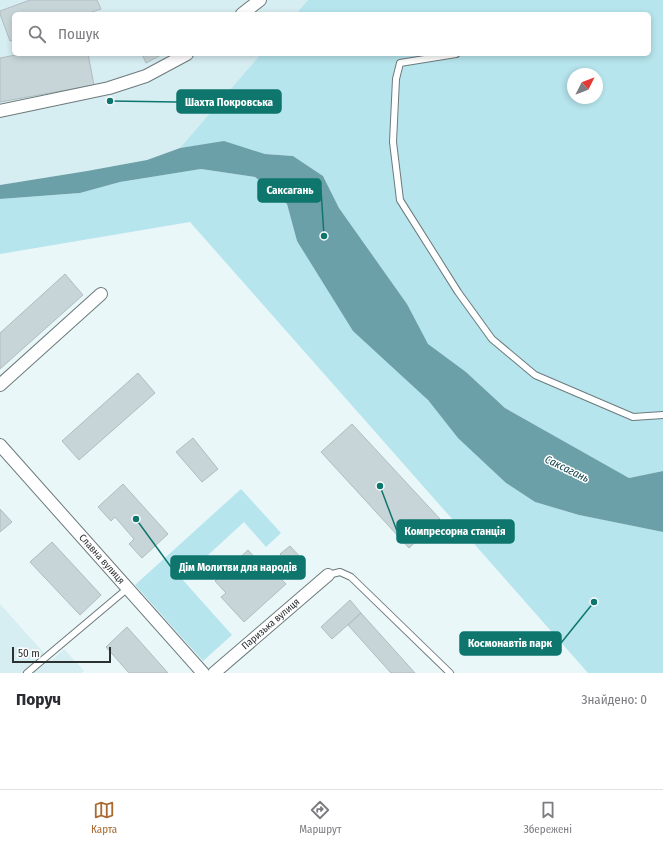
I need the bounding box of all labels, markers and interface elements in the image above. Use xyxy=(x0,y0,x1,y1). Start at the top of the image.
search box xyxy=(12,12,651,56)
icon: search xyxy=(26,23,48,45)
text: Пошук xyxy=(58,25,99,43)
north arrow xyxy=(567,68,603,104)
callout: Шахта Покровська xyxy=(177,90,281,113)
text: Шахта Покровська xyxy=(185,96,273,109)
callout: Саксагань xyxy=(258,179,321,202)
text: Саксагань xyxy=(266,184,314,197)
water label: Саксагань xyxy=(543,453,591,485)
callout: Компресорна станція xyxy=(397,520,514,543)
text: Компресорна станція xyxy=(405,525,505,538)
street label: Славна вулиця xyxy=(76,532,127,587)
callout: Дім Молитви для народів xyxy=(171,556,305,579)
text: Дім Молитви для народів xyxy=(178,561,298,574)
street label: Паризька вулиця xyxy=(239,596,302,652)
callout: Космонавтів парк xyxy=(460,632,561,655)
text: Космонавтів парк xyxy=(468,637,553,650)
scale bar xyxy=(12,645,111,664)
text: 50 m xyxy=(18,647,40,660)
text: Поруч xyxy=(16,689,61,710)
text: Знайдено: 0 xyxy=(581,692,647,707)
tab: Карта xyxy=(91,799,117,836)
tab: Маршрут xyxy=(299,799,341,836)
tab: Збережені xyxy=(523,799,572,836)

